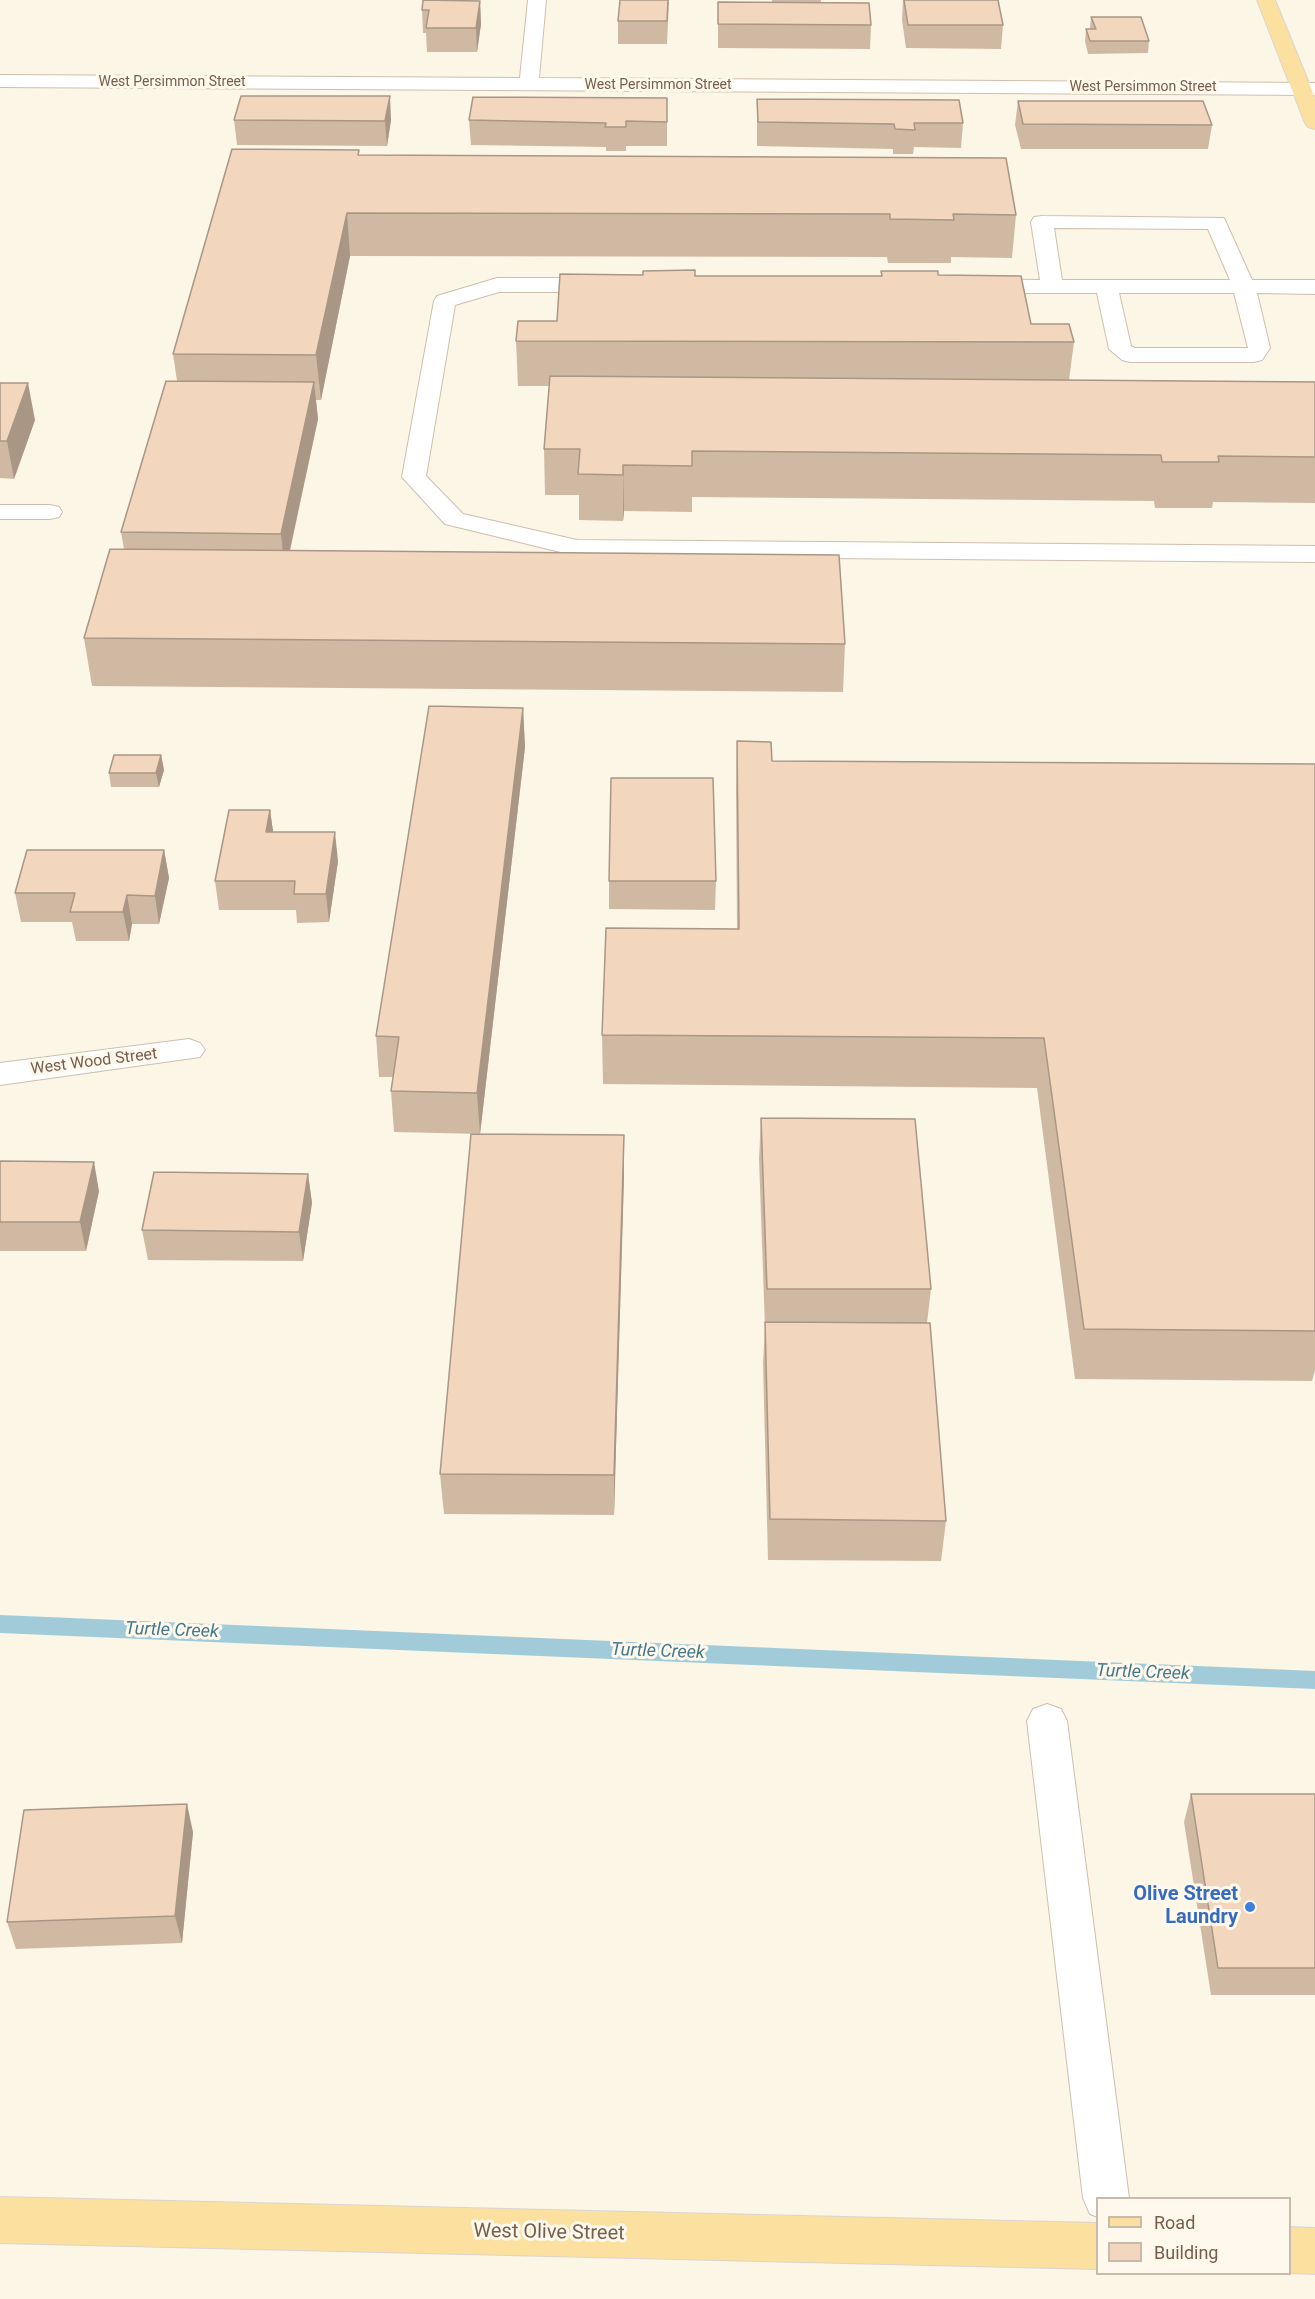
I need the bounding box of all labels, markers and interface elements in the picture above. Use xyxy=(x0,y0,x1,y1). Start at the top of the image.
street label: West Persimmon Street xyxy=(98,74,246,90)
street label: West Persimmon Street xyxy=(584,77,732,93)
street label: West Persimmon Street xyxy=(1069,79,1217,95)
street label: West Wood Street xyxy=(30,1045,158,1079)
water label: Turtle Creek xyxy=(125,1619,219,1643)
water label: Turtle Creek xyxy=(611,1640,705,1664)
water label: Turtle Creek xyxy=(1096,1661,1190,1685)
place label: Olive Street Laundry xyxy=(1133,1883,1238,1930)
marker: Olive Street Laundry xyxy=(1243,1900,1257,1914)
legend xyxy=(1096,2197,1291,2275)
text: Road xyxy=(1154,2212,1195,2233)
street label: West Olive Street xyxy=(473,2220,625,2246)
text: Building xyxy=(1154,2242,1218,2263)

